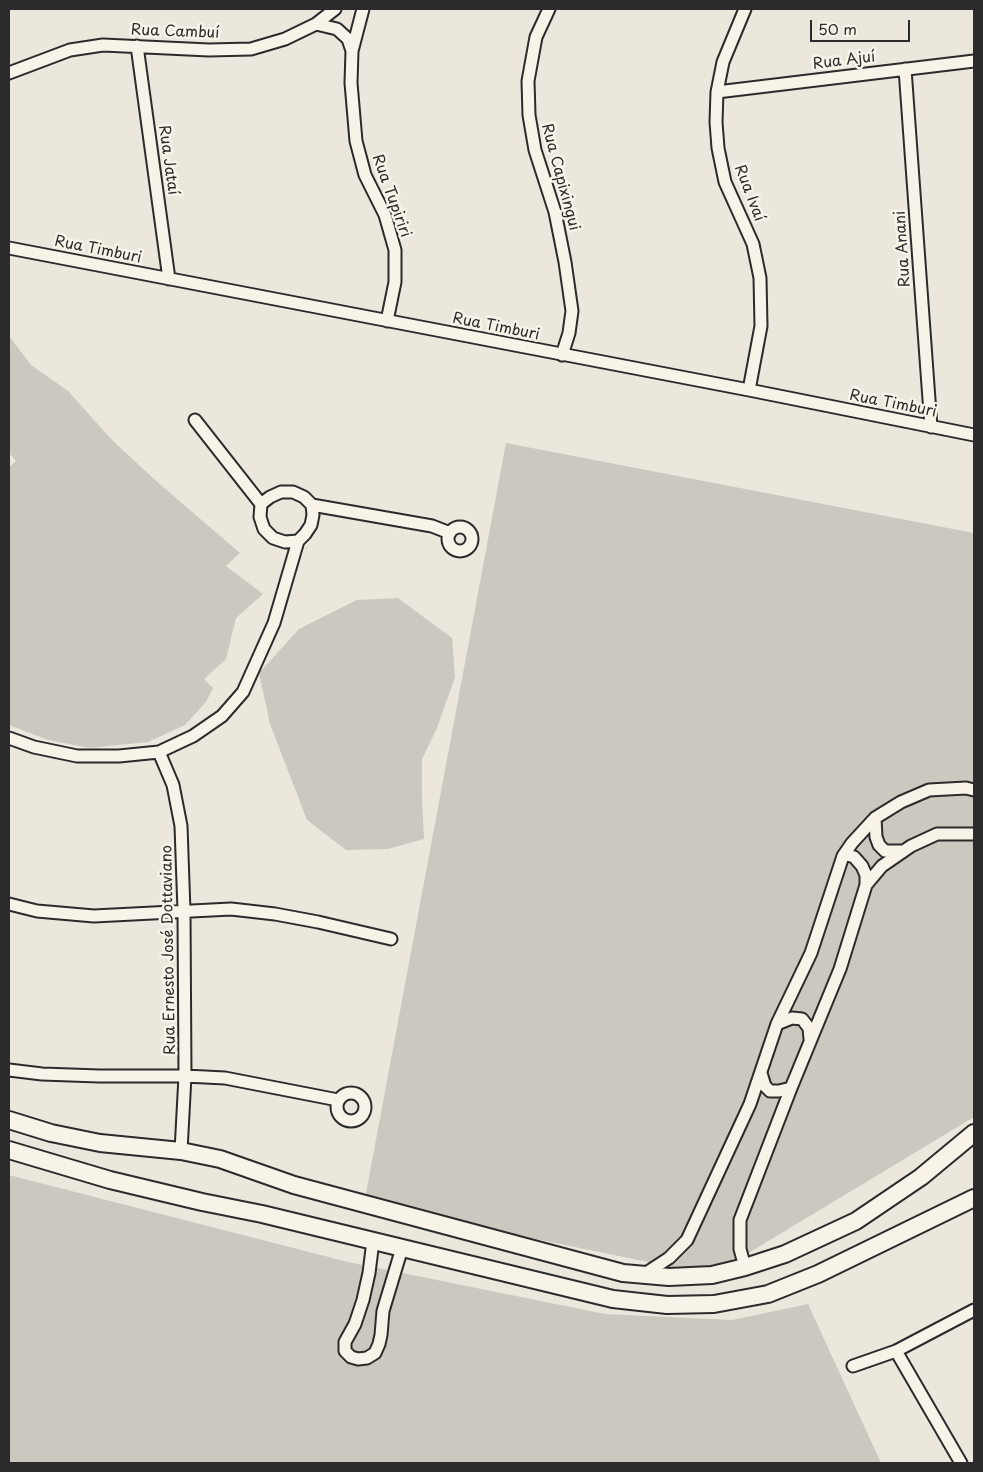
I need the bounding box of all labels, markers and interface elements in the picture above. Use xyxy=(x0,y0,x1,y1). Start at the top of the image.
scale bar xyxy=(813,10,913,42)
text: 50 m xyxy=(818,17,857,40)
street label: Rua Cambuí xyxy=(130,21,220,43)
street label: Rua Ajuí xyxy=(812,48,876,74)
street label: Rua Capixingui xyxy=(537,122,583,232)
street label: Rua Jataí xyxy=(154,124,182,196)
street label: Rua Tupiriri xyxy=(368,152,414,240)
street label: Rua Ivaí xyxy=(730,162,768,224)
street label: Rua Anani xyxy=(891,210,915,288)
street label: Rua Timburi xyxy=(53,233,143,267)
street label: Rua Timburi xyxy=(451,310,541,344)
street label: Rua Timburi xyxy=(848,387,938,421)
street label: Rua Ernesto José Dottaviano xyxy=(158,845,180,1055)

